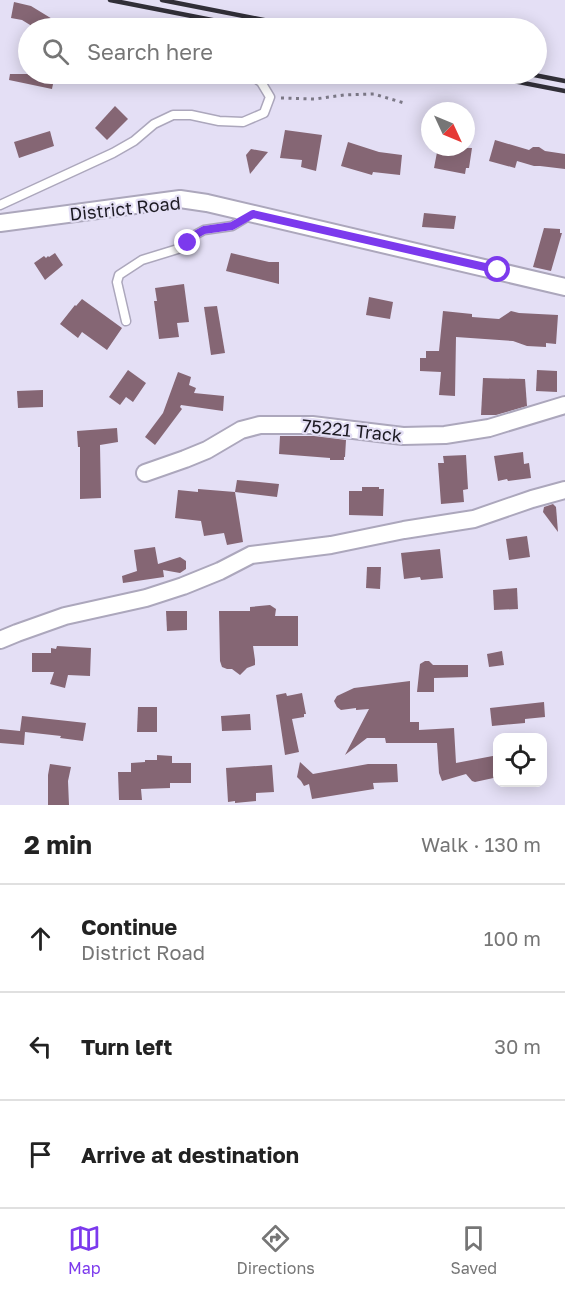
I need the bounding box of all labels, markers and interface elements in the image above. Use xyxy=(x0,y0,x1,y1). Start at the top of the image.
search box xyxy=(18,18,547,84)
icon: search xyxy=(39,35,72,68)
text: Search here xyxy=(87,38,213,65)
north arrow xyxy=(421,102,475,156)
street label: District Road xyxy=(68,191,182,225)
route end xyxy=(174,229,200,255)
route start xyxy=(484,256,510,282)
street label: 75221 Track xyxy=(301,414,403,446)
map controls xyxy=(493,733,547,787)
button: locate xyxy=(493,733,547,787)
text: 2 min xyxy=(24,829,92,860)
text: Walk · 130 m xyxy=(421,832,541,856)
text: Continue xyxy=(81,913,177,940)
icon: ahead xyxy=(24,922,57,955)
text: 100 m xyxy=(484,926,541,950)
text: District Road xyxy=(81,940,205,964)
icon: left xyxy=(24,1030,57,1063)
text: Turn left xyxy=(81,1033,172,1060)
text: 30 m xyxy=(494,1034,541,1058)
icon: arrive xyxy=(24,1138,57,1171)
text: Arrive at destination xyxy=(81,1141,299,1168)
tab: Map xyxy=(68,1222,101,1278)
tab: Directions xyxy=(237,1222,315,1278)
tab: Saved xyxy=(450,1222,497,1278)

